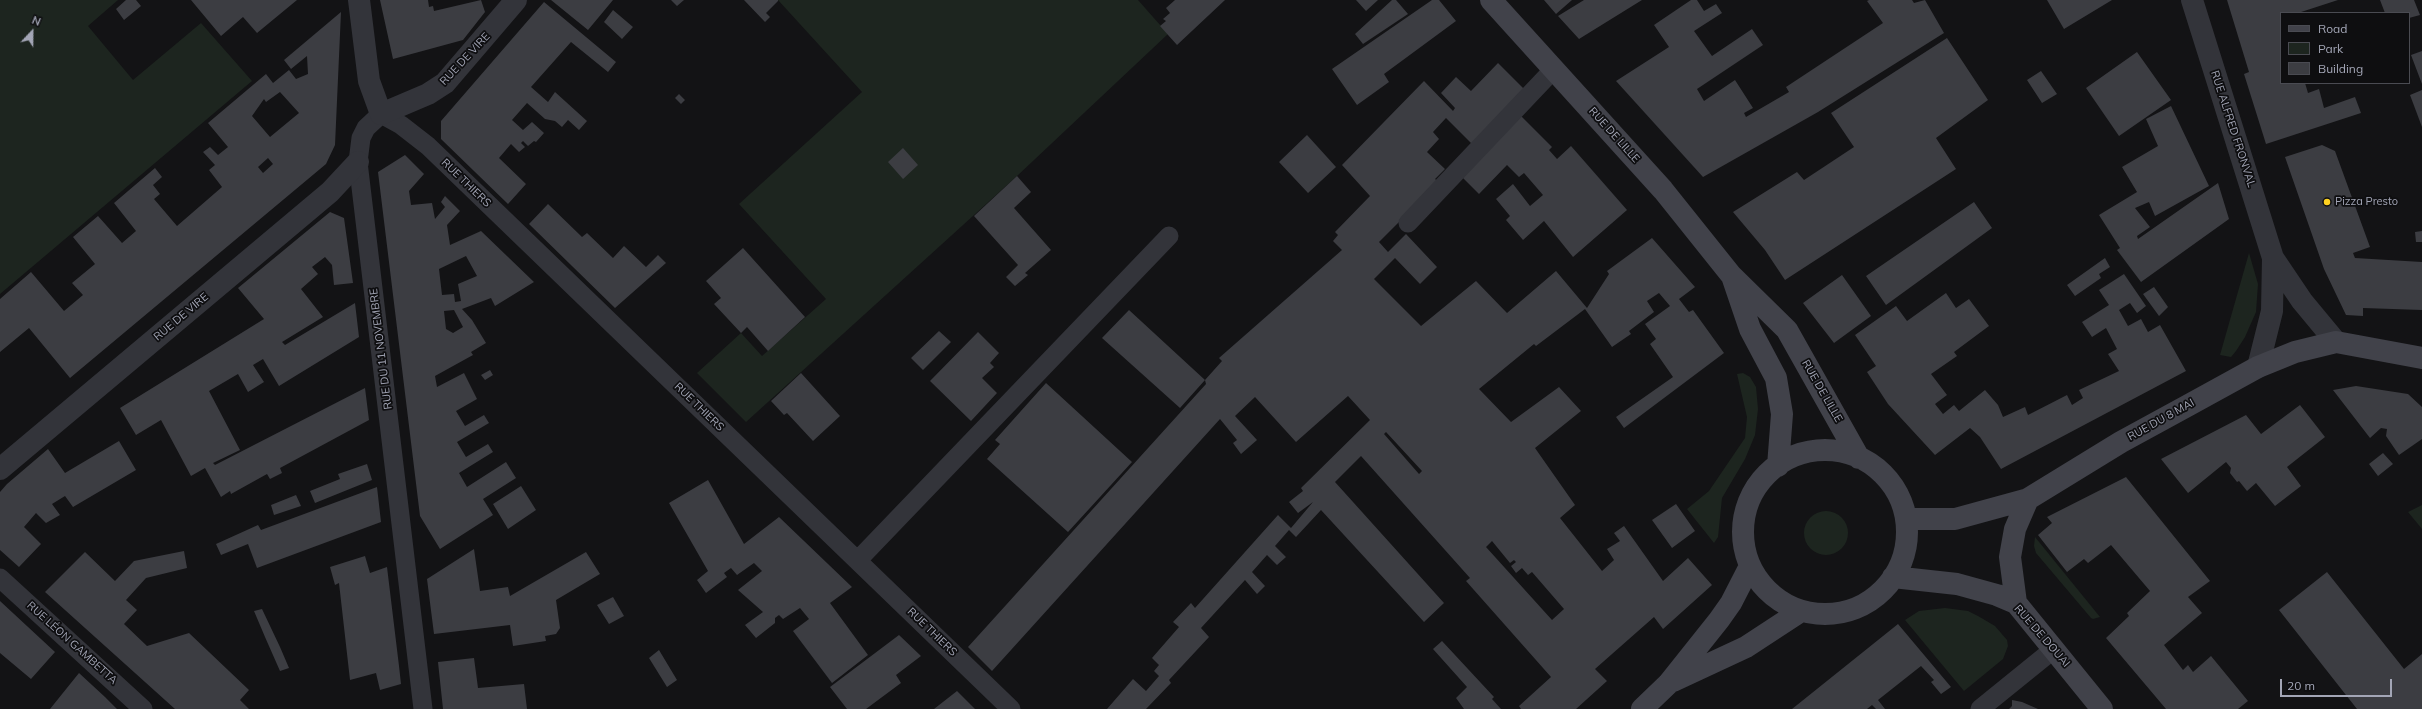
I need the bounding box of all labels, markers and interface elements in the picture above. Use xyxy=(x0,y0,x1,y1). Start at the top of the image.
north arrow xyxy=(12,12,52,52)
legend xyxy=(2280,12,2410,84)
text: N xyxy=(30,13,43,29)
text: Road xyxy=(2318,21,2347,36)
street label: RUE DE VIRE xyxy=(437,30,493,88)
text: Park xyxy=(2318,41,2343,56)
text: Building xyxy=(2318,61,2363,76)
street label: RUE ALFRED FRONVAL xyxy=(2208,69,2258,189)
street label: RUE DE LILLE xyxy=(1586,105,1642,165)
street label: RUE THIERS xyxy=(438,156,494,210)
place label: Pizza Presto xyxy=(2335,195,2398,209)
marker: Pizza Presto xyxy=(2322,197,2332,207)
street label: RUE DU 11 NOVEMBRE xyxy=(367,288,395,410)
street label: RUE DE VIRE xyxy=(151,290,211,344)
street label: RUE DE LILLE xyxy=(1799,357,1845,425)
street label: RUE THIERS xyxy=(671,380,727,434)
street label: RUE DU 8 MAI xyxy=(2125,396,2197,444)
street label: RUE LÉON GAMBETTA xyxy=(24,599,120,687)
street label: RUE DE DOUAI xyxy=(2011,602,2073,670)
street label: RUE THIERS xyxy=(904,605,960,659)
scale bar xyxy=(2282,671,2394,697)
text: 20 m xyxy=(2287,678,2315,693)

